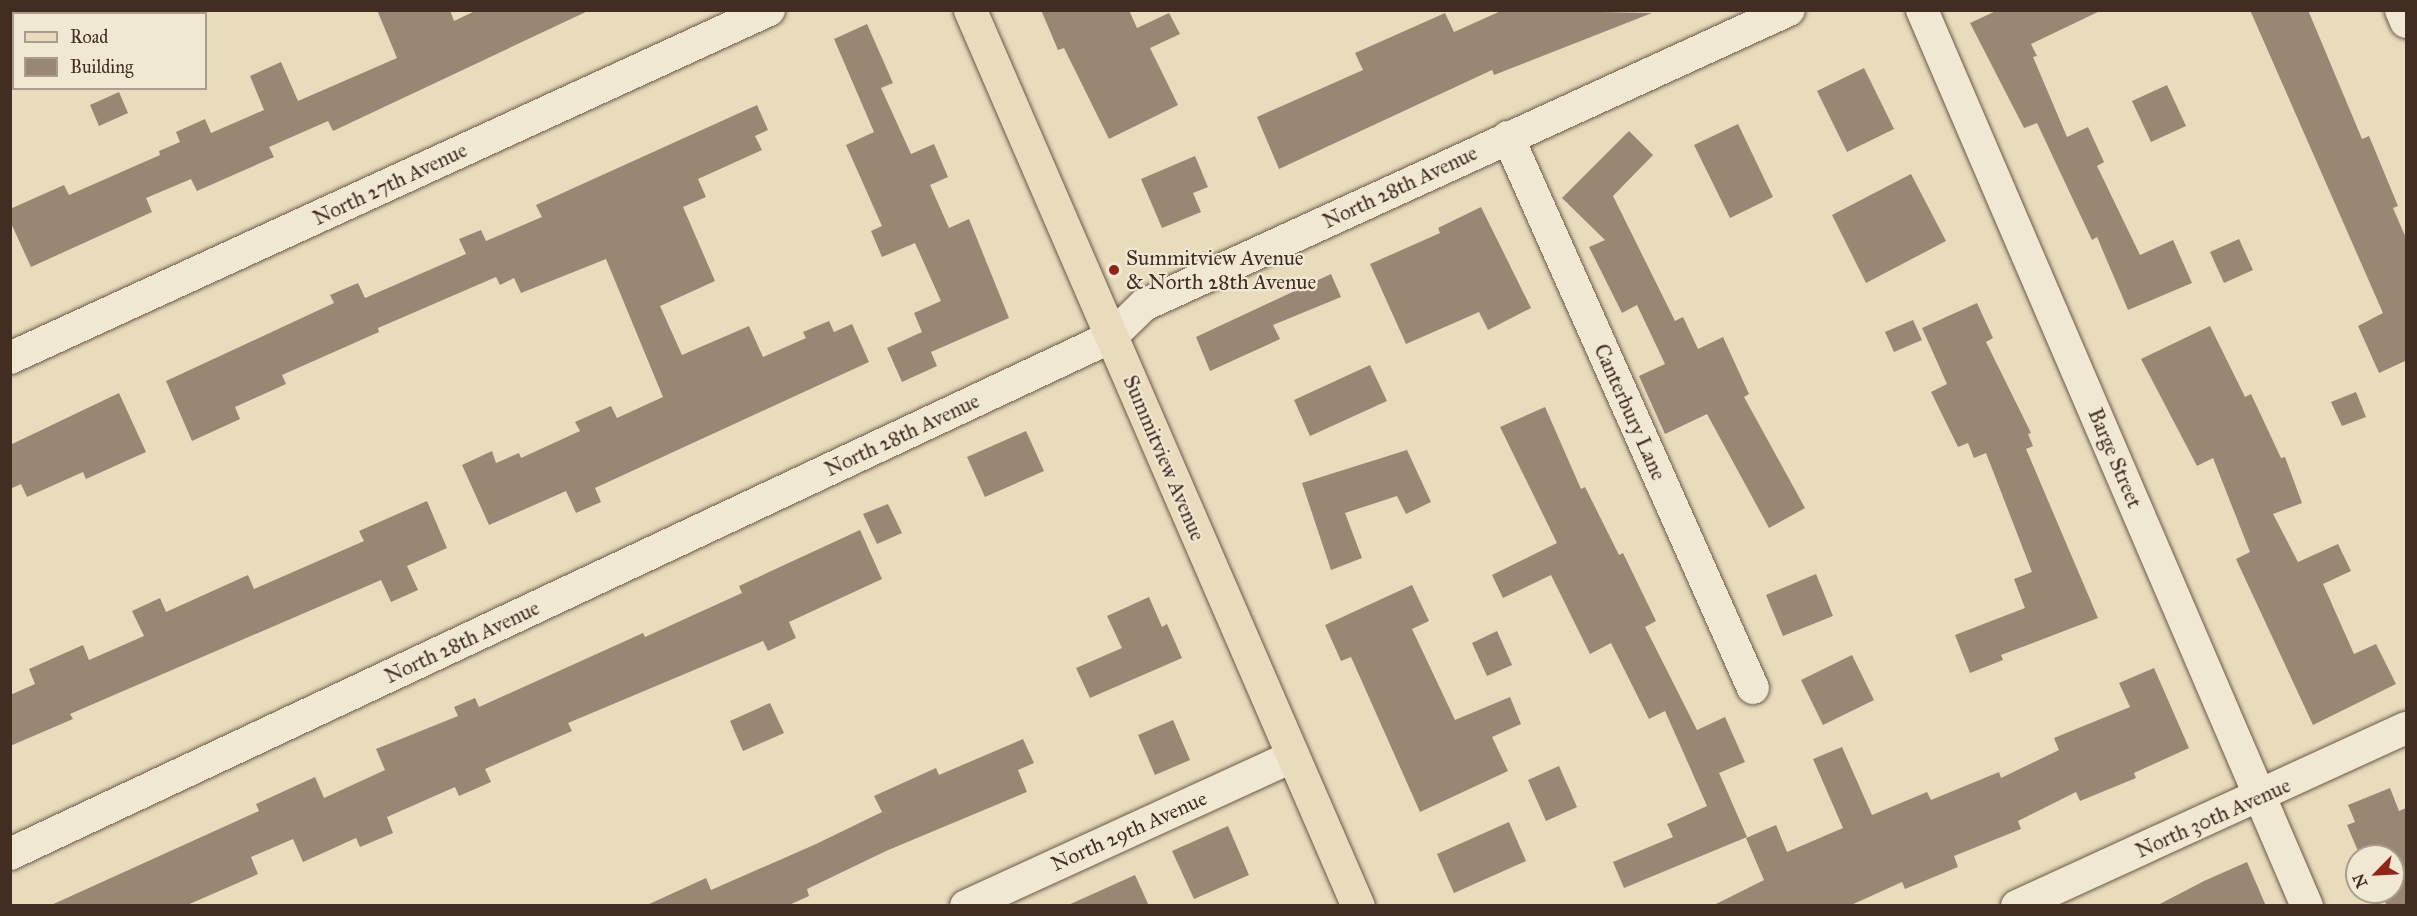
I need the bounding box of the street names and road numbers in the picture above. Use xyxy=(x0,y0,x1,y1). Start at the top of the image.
street label: North 27th Avenue xyxy=(309,137,471,231)
street label: North 28th Avenue xyxy=(1319,140,1481,234)
street label: Canterbury Lane xyxy=(1589,340,1671,484)
street label: Summitview Avenue xyxy=(1118,371,1210,545)
street label: North 28th Avenue xyxy=(821,388,983,482)
street label: Barge Street xyxy=(2083,404,2147,512)
street label: North 28th Avenue xyxy=(381,595,543,689)
street label: North 30th Avenue xyxy=(2132,773,2294,863)
street label: North 29th Avenue xyxy=(1047,785,1211,877)

